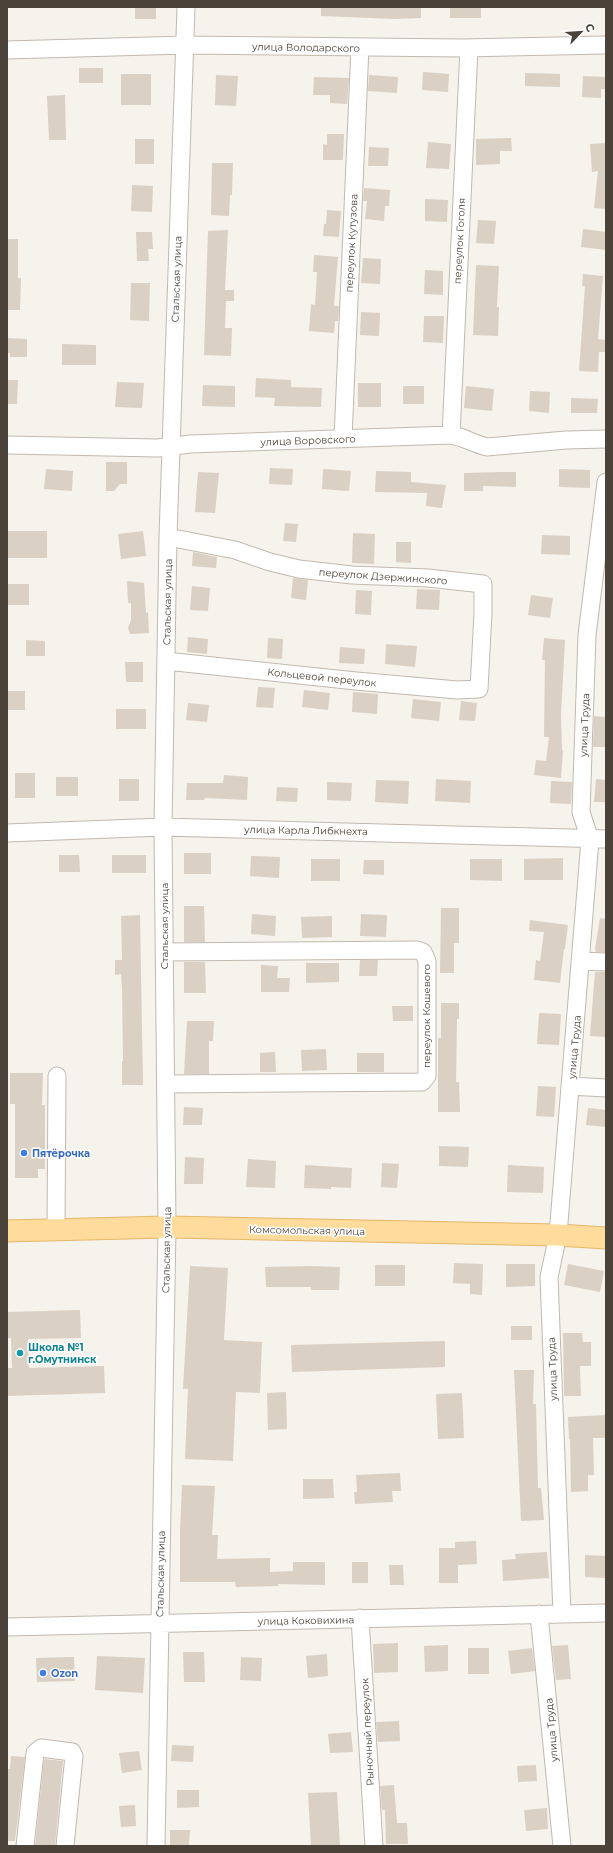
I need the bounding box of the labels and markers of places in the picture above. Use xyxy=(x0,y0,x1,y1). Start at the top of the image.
place label: Пятёрочка xyxy=(32,1147,90,1160)
marker: Пятёрочка xyxy=(19,1148,29,1158)
place label: Школа №1 г.Омутнинск xyxy=(28,1341,97,1366)
marker: Школа №1 г.Омутнинск xyxy=(15,1348,25,1358)
place label: Ozon xyxy=(51,1667,78,1680)
marker: Ozon xyxy=(38,1668,48,1678)

